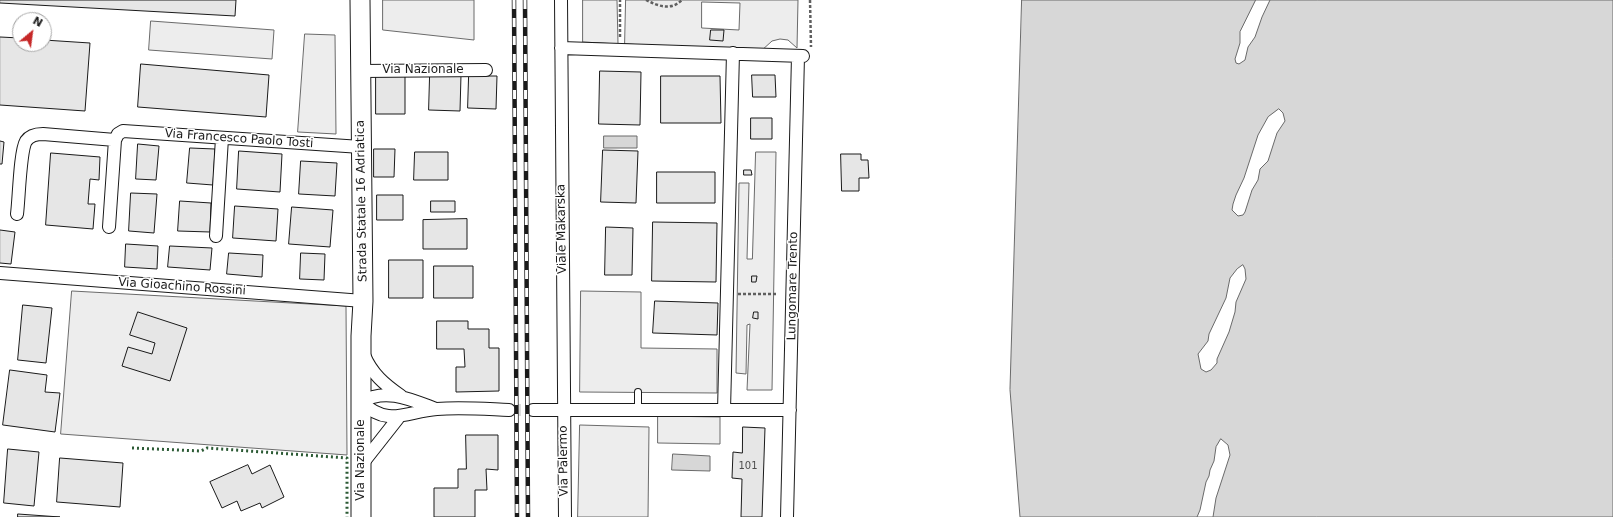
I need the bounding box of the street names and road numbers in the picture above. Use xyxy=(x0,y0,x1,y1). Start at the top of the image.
street label: Via Nazionale xyxy=(382,63,464,77)
street label: Strada Statale 16 Adriatica xyxy=(353,120,371,282)
street label: Via Francesco Paolo Tosti xyxy=(164,127,314,151)
street label: Viale Makarska xyxy=(554,184,570,274)
street label: Lungomare Trento xyxy=(785,231,801,341)
street label: Via Gioachino Rossini xyxy=(118,275,246,299)
street label: Via Nazionale xyxy=(354,419,368,501)
street label: Via Palermo xyxy=(556,425,572,497)

